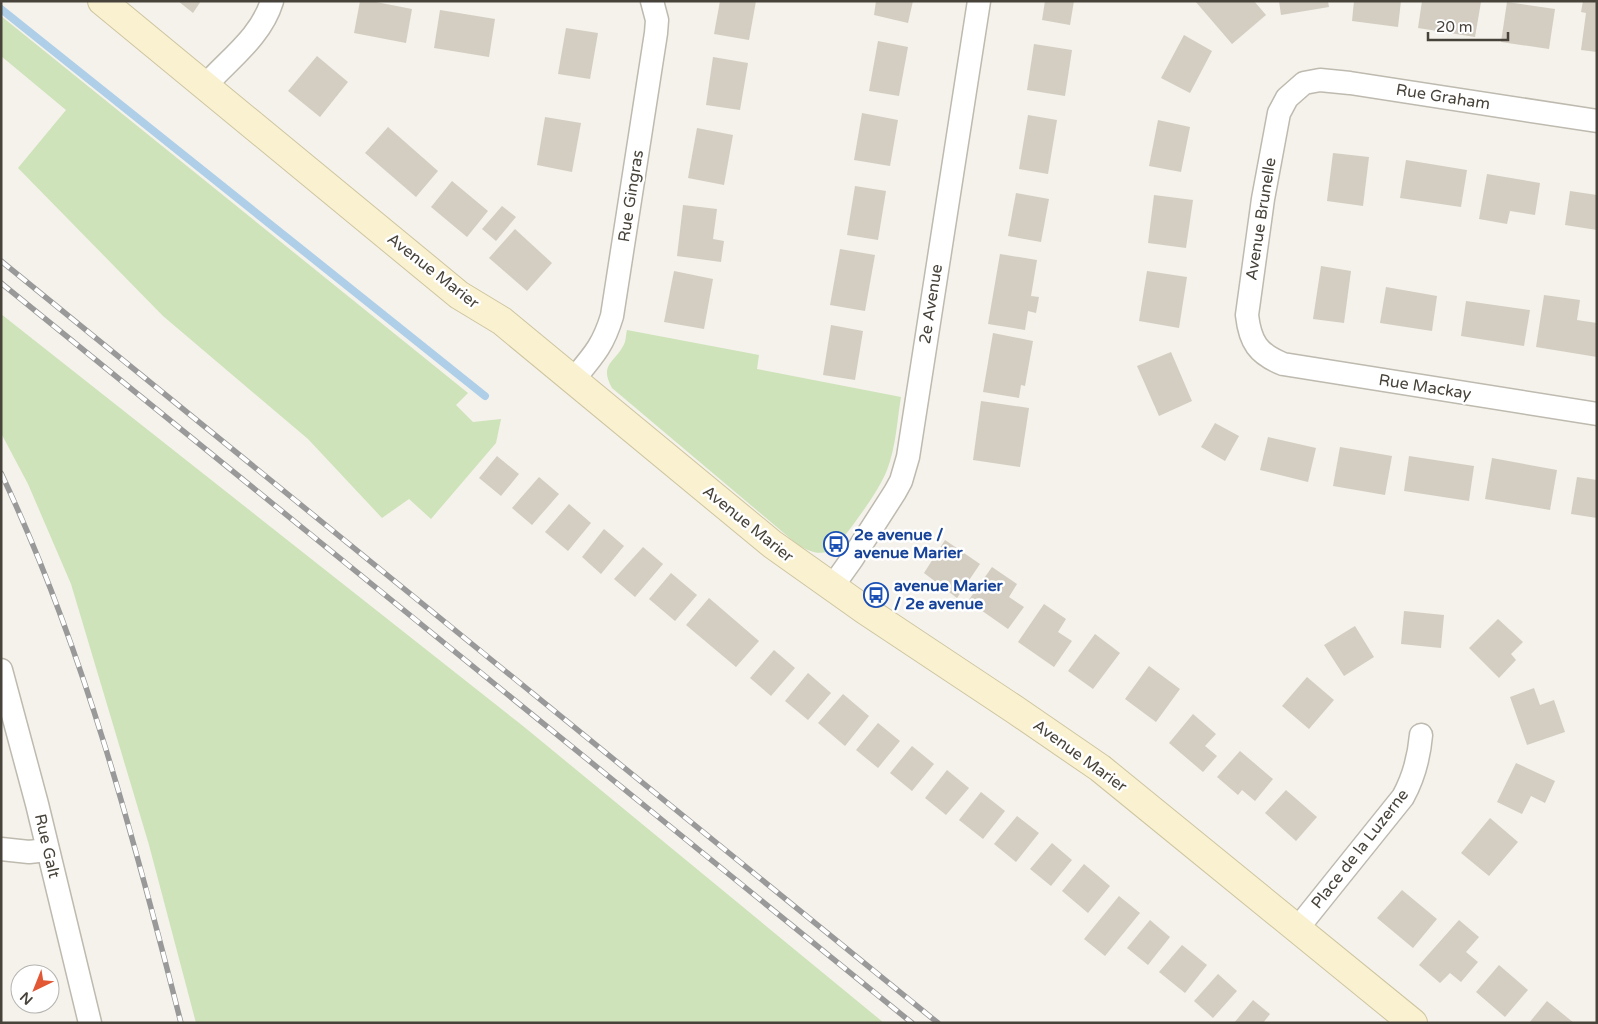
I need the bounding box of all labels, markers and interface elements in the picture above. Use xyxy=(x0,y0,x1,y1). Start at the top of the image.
scale bar xyxy=(1428,10,1508,42)
text: 20 m xyxy=(1436,18,1473,36)
street label: Rue Graham xyxy=(1395,80,1491,114)
street label: Rue Gingras xyxy=(614,148,648,244)
street label: Avenue Brunelle xyxy=(1241,156,1281,282)
street label: Avenue Marier xyxy=(383,229,484,314)
street label: 2e Avenue xyxy=(915,263,947,345)
street label: Rue Mackay xyxy=(1377,370,1473,404)
street label: Avenue Marier xyxy=(699,481,798,567)
place label: 2e avenue / avenue Marier xyxy=(854,525,964,563)
bus stop icon: 2e avenue / avenue Marier xyxy=(823,531,849,557)
place label: avenue Marier / 2e avenue xyxy=(894,576,1004,614)
bus stop icon: avenue Marier / 2e avenue xyxy=(863,582,889,608)
street label: Avenue Marier xyxy=(1029,715,1132,797)
street label: Place de la Luzerne xyxy=(1307,785,1413,913)
street label: Rue Galt xyxy=(30,812,64,880)
north arrow xyxy=(10,964,60,1014)
text: N xyxy=(17,988,36,1008)

